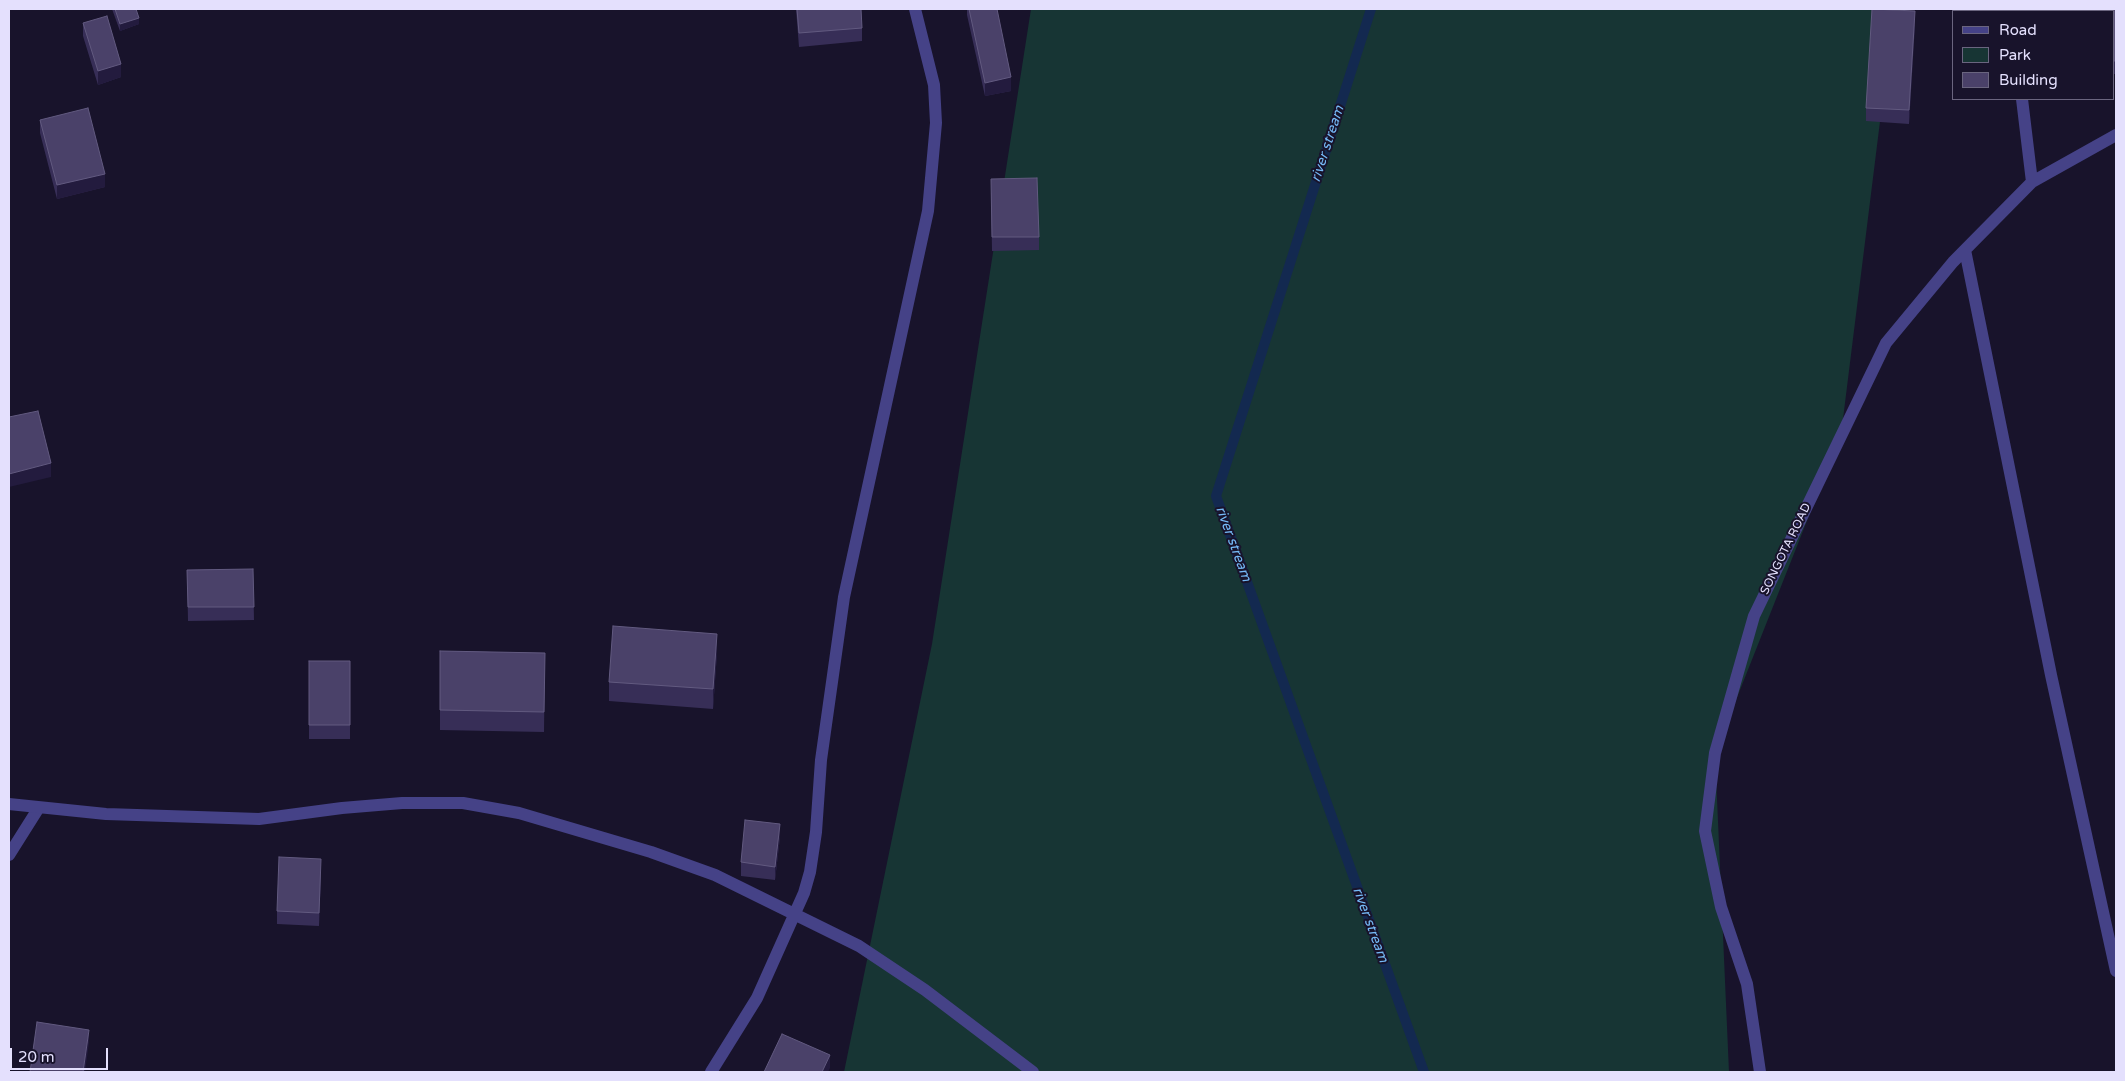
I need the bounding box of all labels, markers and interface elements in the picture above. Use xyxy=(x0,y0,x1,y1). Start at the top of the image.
legend xyxy=(1952,10,2115,100)
text: Road xyxy=(1999,21,2037,39)
text: Park xyxy=(1999,46,2031,64)
text: Building xyxy=(1999,71,2058,89)
water label: river stream xyxy=(1308,104,1348,184)
street label: SONGOTA ROAD xyxy=(1758,501,1814,597)
water label: river stream xyxy=(1212,504,1254,584)
water label: river stream xyxy=(1349,885,1391,965)
scale bar xyxy=(12,1038,110,1070)
text: 20 m xyxy=(18,1048,55,1066)

